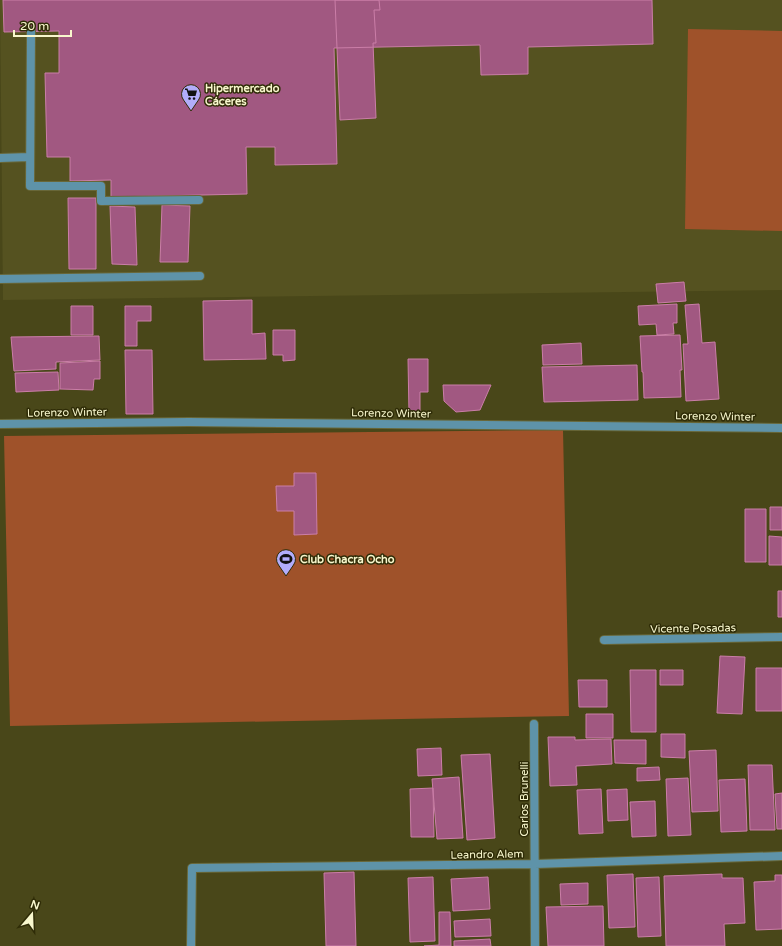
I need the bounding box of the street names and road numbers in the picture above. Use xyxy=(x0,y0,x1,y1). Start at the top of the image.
street label: Lorenzo Winter xyxy=(27,405,108,420)
street label: Lorenzo Winter xyxy=(351,406,432,421)
street label: Lorenzo Winter xyxy=(675,409,756,424)
street label: Vicente Posadas xyxy=(650,621,736,636)
street label: Carlos Brunelli xyxy=(518,761,531,837)
street label: Leandro Alem xyxy=(450,847,524,862)

